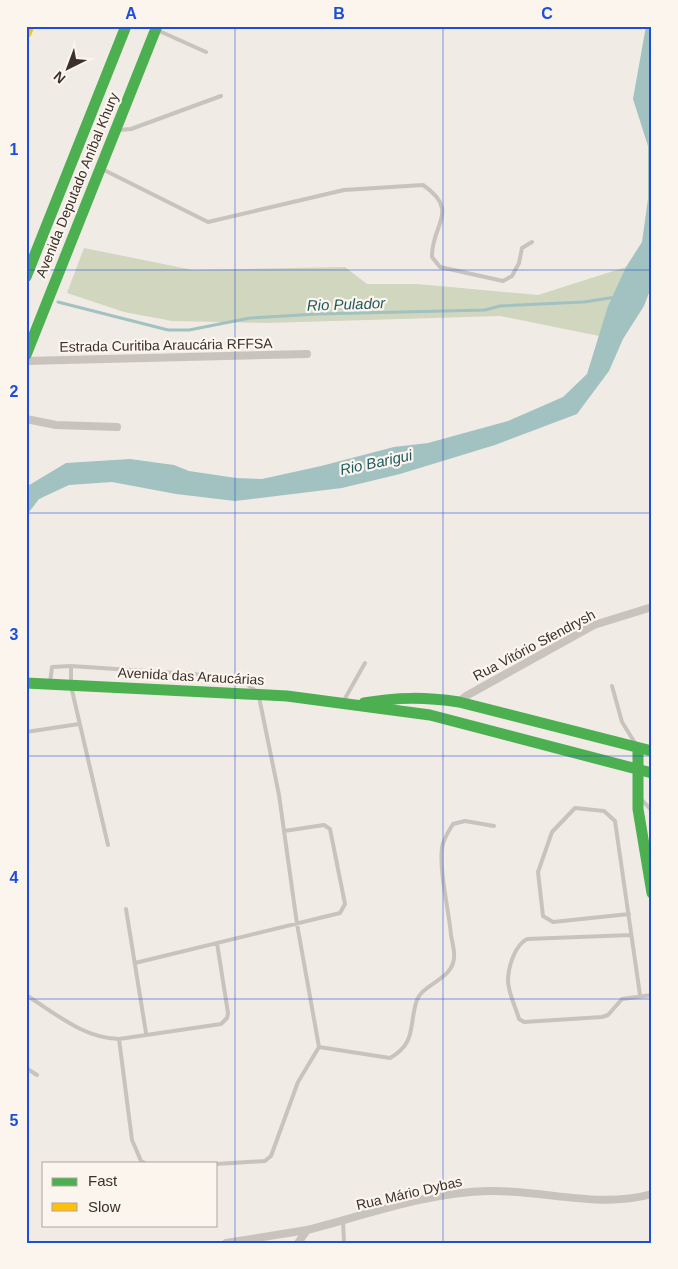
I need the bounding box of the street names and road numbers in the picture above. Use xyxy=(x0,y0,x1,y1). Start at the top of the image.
street label: Avenida Deputado Aníbal Khury xyxy=(32,90,122,280)
street label: Estrada Curitiba Araucária RFFSA xyxy=(59,335,273,355)
street label: Rua Vitório Sfendrysh xyxy=(470,606,598,684)
street label: Avenida das Araucárias xyxy=(117,664,265,688)
street label: Rua Mário Dybas xyxy=(355,1173,463,1213)

